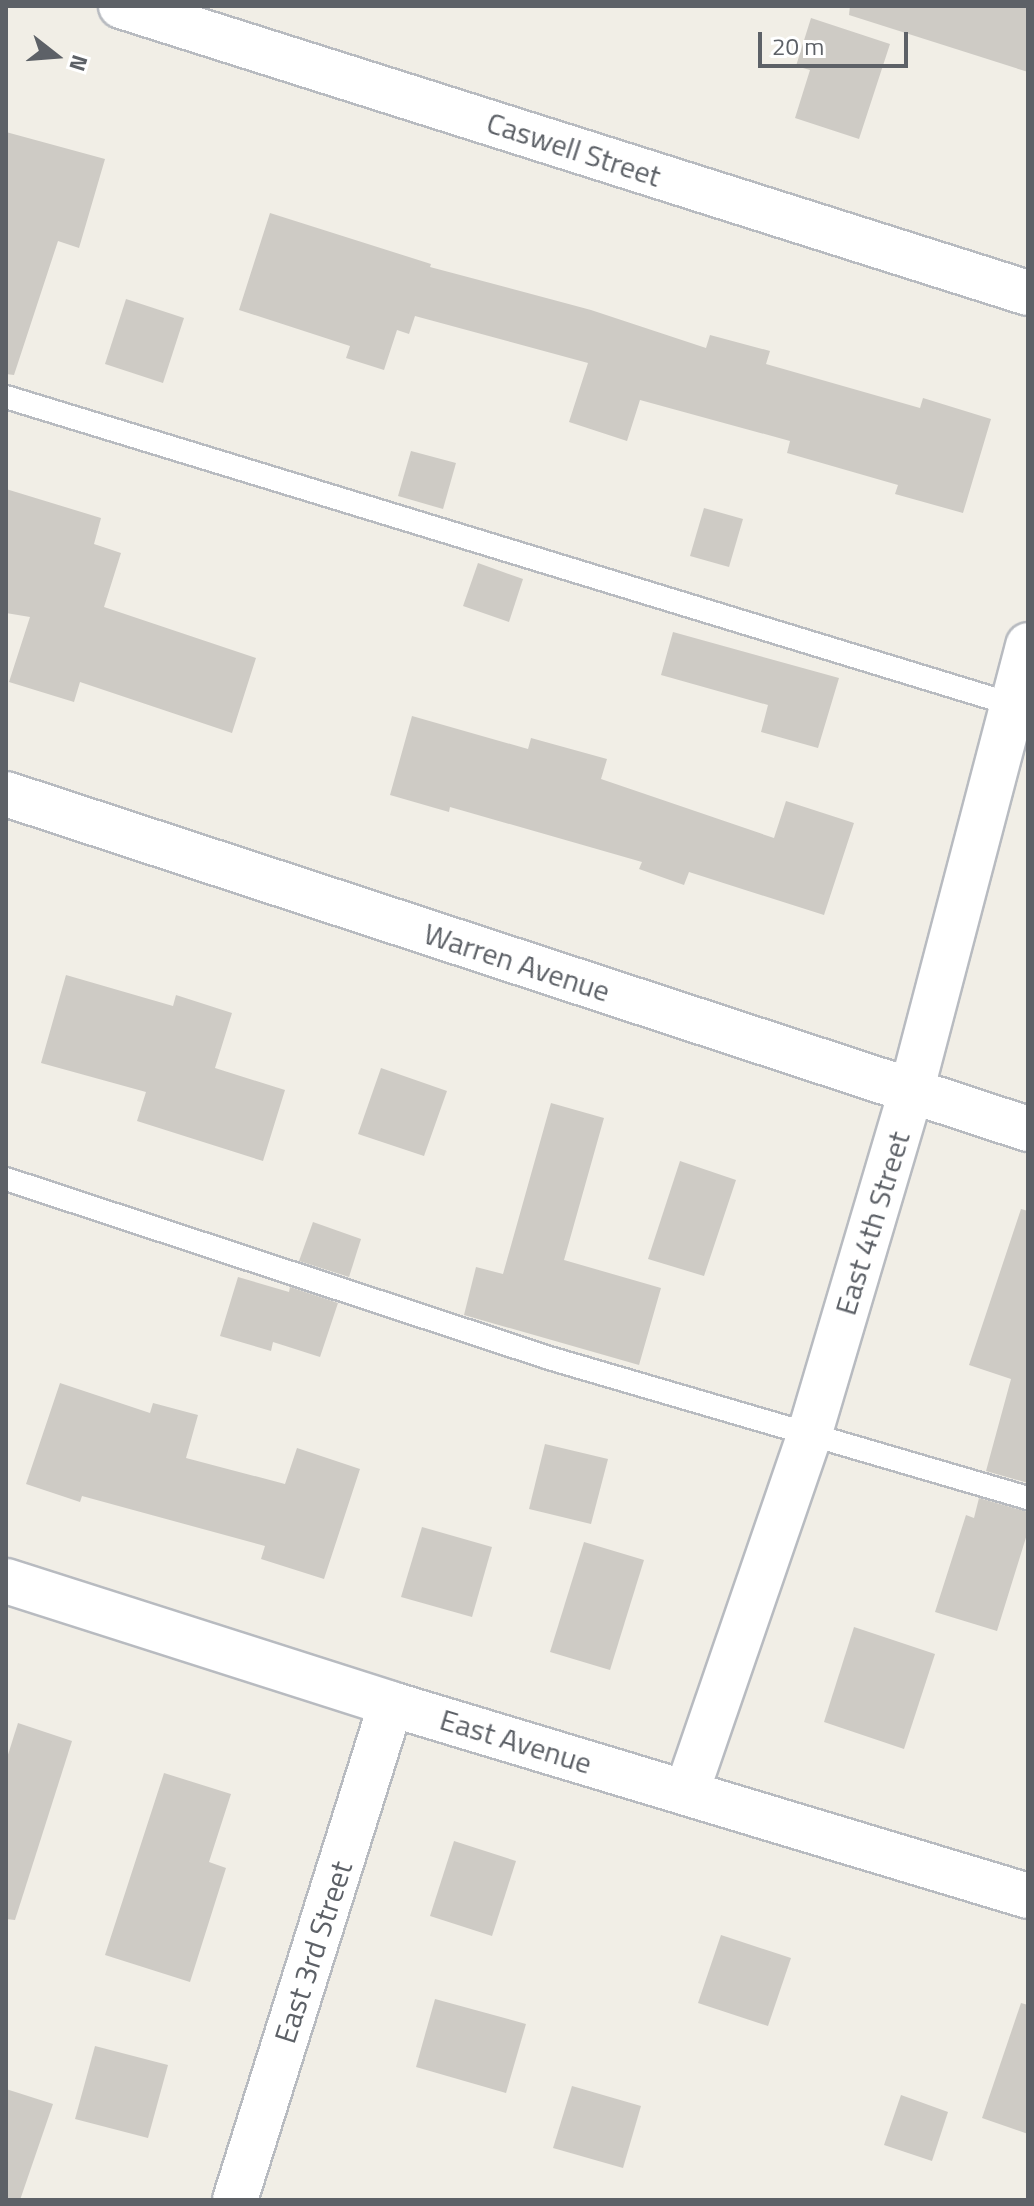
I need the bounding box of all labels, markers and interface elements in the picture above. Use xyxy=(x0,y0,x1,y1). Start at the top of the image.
north arrow xyxy=(16,16,96,96)
scale bar xyxy=(762,16,912,66)
text: 20 m xyxy=(772,28,824,64)
text: N xyxy=(60,51,97,75)
street label: Caswell Street xyxy=(482,104,666,194)
street label: Warren Avenue xyxy=(420,915,614,1009)
street label: East 4th Street xyxy=(827,1127,917,1319)
street label: East Avenue xyxy=(436,1701,596,1781)
street label: East 3rd Street xyxy=(267,1856,359,2048)

